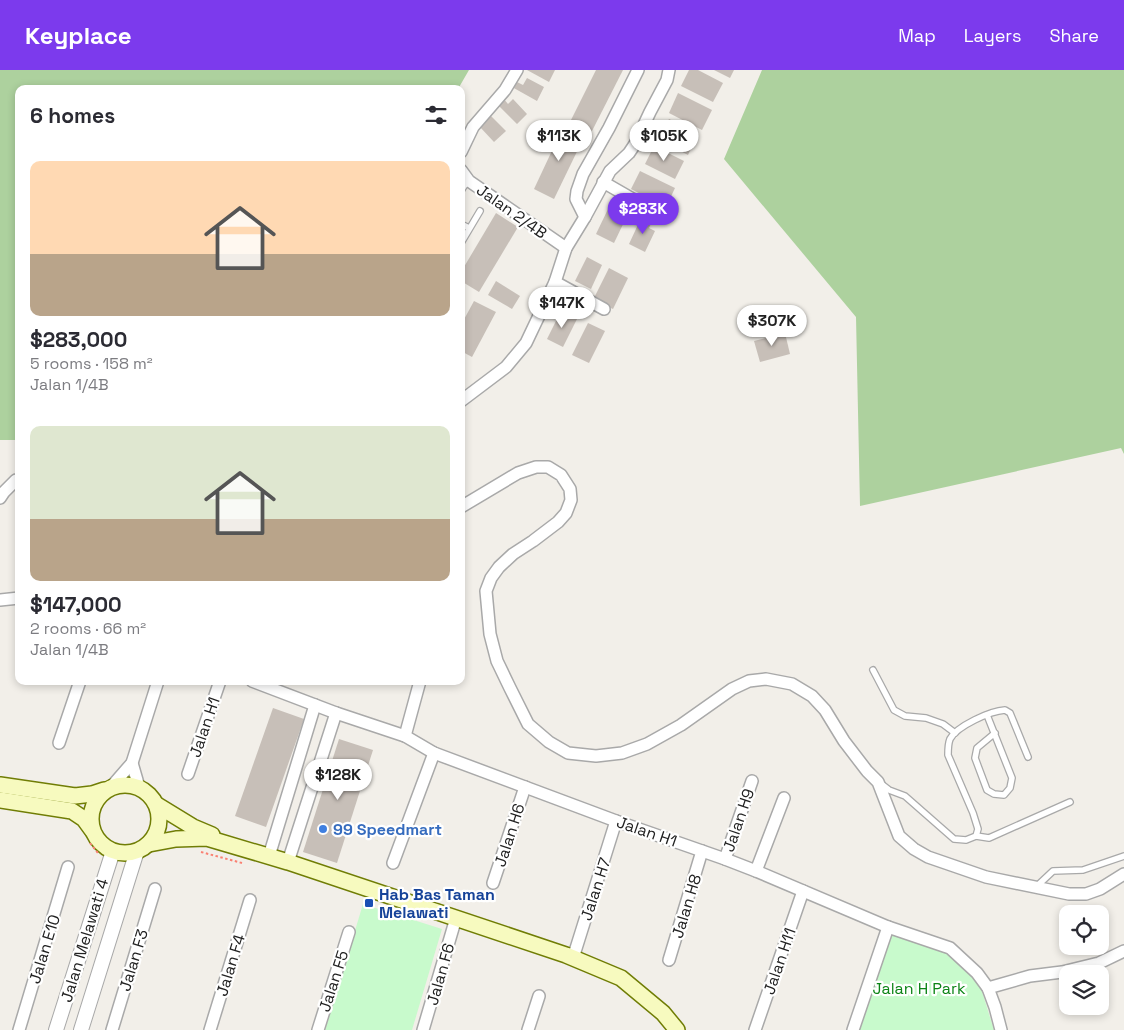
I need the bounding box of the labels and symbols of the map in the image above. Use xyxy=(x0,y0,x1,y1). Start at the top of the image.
pin: $113K xyxy=(524,119,594,162)
pin: $105K xyxy=(629,119,699,162)
street label: Jalan 2/4B xyxy=(472,179,551,243)
pin: $283K xyxy=(608,192,678,235)
pin: $147K xyxy=(527,286,597,329)
pin: $307K xyxy=(737,304,807,347)
street label: Jalan H1 xyxy=(184,694,225,760)
pin: $128K xyxy=(303,758,373,801)
street label: Jalan H9 xyxy=(718,786,759,855)
street label: Jalan H6 xyxy=(489,801,530,870)
street label: Jalan H1 xyxy=(614,811,680,852)
place label: 99 Speedmart xyxy=(333,819,442,840)
marker: 99 Speedmart xyxy=(317,823,329,835)
street label: Jalan H7 xyxy=(575,855,615,923)
street label: Jalan H8 xyxy=(667,872,706,941)
street label: Jalan Melawati 4 xyxy=(56,876,113,1005)
place label: Hab Bas Taman Melawati xyxy=(379,884,495,923)
marker: Hab Bas Taman Melawati xyxy=(363,897,375,909)
street label: Jalan E10 xyxy=(24,912,65,986)
street label: Jalan H11 xyxy=(758,925,801,997)
street label: Jalan F3 xyxy=(114,927,153,994)
street label: Jalan F4 xyxy=(211,931,250,999)
street label: Jalan F6 xyxy=(422,941,459,1008)
street label: Jalan F5 xyxy=(314,948,353,1015)
park label: Jalan H Park xyxy=(872,978,966,999)

